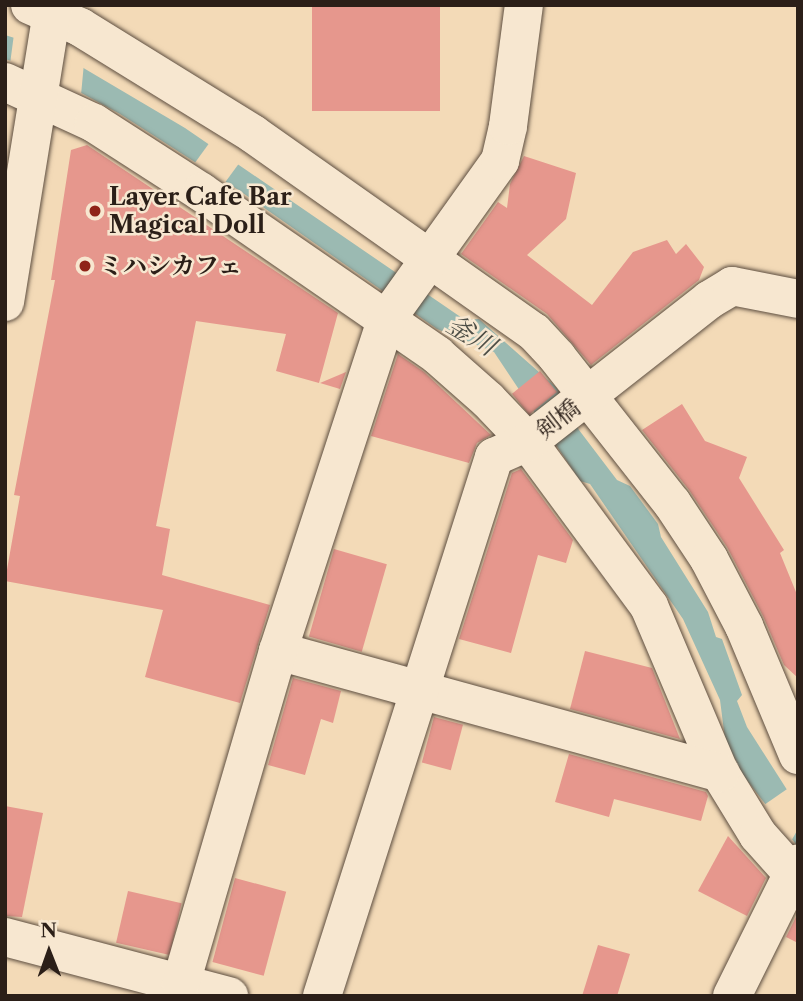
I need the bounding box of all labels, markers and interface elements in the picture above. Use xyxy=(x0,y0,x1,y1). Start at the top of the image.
place label: Layer Cafe Bar Magical Doll xyxy=(109,183,292,239)
marker: Layer Cafe Bar Magical Doll xyxy=(87,203,103,219)
place label: ミハシカフェ xyxy=(99,252,243,280)
marker: ミハシカフェ xyxy=(77,258,93,274)
water label: 釜川 xyxy=(441,309,501,363)
street label: 剣橋 xyxy=(530,393,586,445)
north arrow xyxy=(14,917,84,987)
text: N xyxy=(40,919,57,942)

